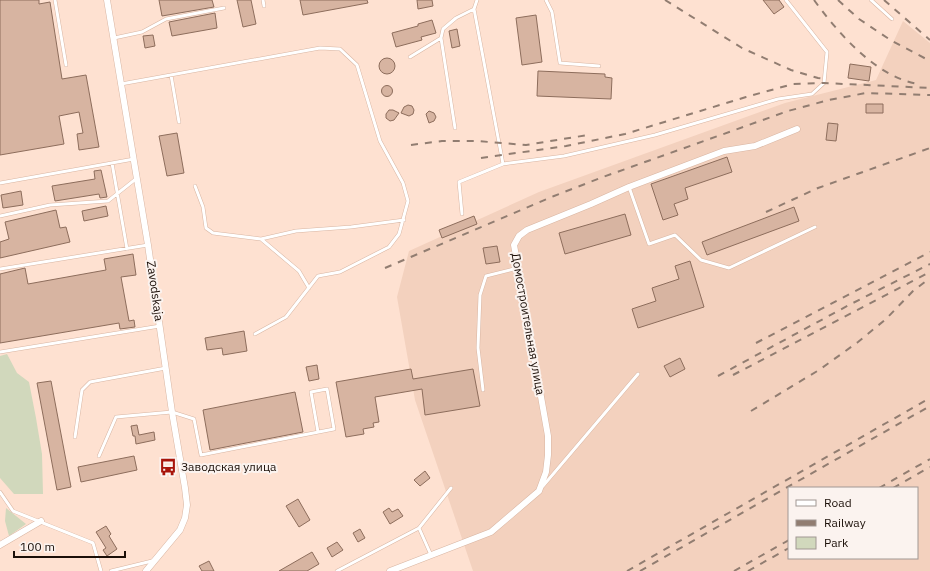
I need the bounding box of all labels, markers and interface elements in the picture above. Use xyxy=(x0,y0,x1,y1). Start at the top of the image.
street label: Домостроительная улица xyxy=(509,252,548,397)
street label: Zavodskaja xyxy=(144,260,167,323)
bus stop icon: Заводская улица xyxy=(158,457,178,477)
place label: Заводская улица xyxy=(181,459,277,474)
legend xyxy=(788,487,918,559)
text: Road xyxy=(824,495,852,510)
text: Railway xyxy=(824,515,866,530)
scale bar xyxy=(14,533,125,559)
text: Park xyxy=(824,535,849,550)
text: 100 m xyxy=(20,539,55,554)

